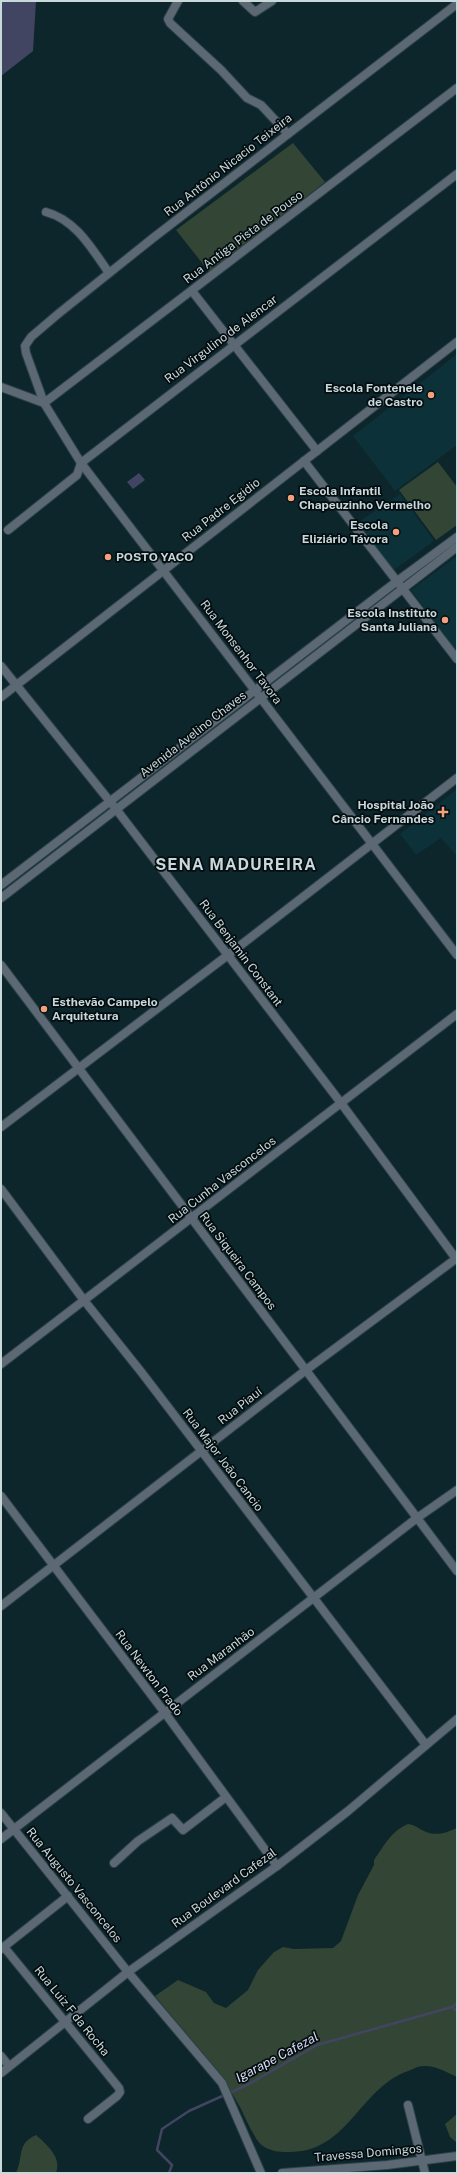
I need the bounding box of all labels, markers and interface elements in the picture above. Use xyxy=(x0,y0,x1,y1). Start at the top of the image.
street label: Rua Antônio Nicacio Teixeira xyxy=(161,111,295,219)
street label: Rua Antiga Pista de Pouso xyxy=(181,187,306,286)
street label: Rua Virgulino de Alencar xyxy=(162,292,280,386)
place label: Escola Fontenele de Castro xyxy=(325,381,423,409)
marker: Escola Fontenele de Castro xyxy=(426,390,436,400)
street label: Rua Padre Egidio xyxy=(179,475,263,545)
place label: Escola Infantil Chapeuzinho Vermelho xyxy=(299,484,431,512)
marker: Escola Infantil Chapeuzinho Vermelho xyxy=(286,493,296,503)
place label: Escola Eliziário Távora xyxy=(302,518,388,546)
marker: Escola Eliziário Távora xyxy=(391,527,401,537)
place label: POSTO YACO xyxy=(116,550,193,564)
marker: POSTO YACO xyxy=(103,552,113,562)
street label: Rua Monsenhor Tavora xyxy=(197,597,285,707)
place label: Escola Instituto Santa Juliana xyxy=(347,606,437,634)
marker: Escola Instituto Santa Juliana xyxy=(440,615,450,625)
street label: Avenida Avelino Chaves xyxy=(137,688,249,780)
place label: Hospital João Câncio Fernandes xyxy=(332,798,434,826)
marker: Hospital João Câncio Fernandes xyxy=(437,806,449,818)
district label: SENA MADUREIRA xyxy=(155,855,317,874)
street label: Rua Benjamin Constant xyxy=(196,897,286,1009)
place label: Esthevão Campelo Arquitetura xyxy=(52,995,158,1023)
marker: Esthevão Campelo Arquitetura xyxy=(39,1004,49,1014)
street label: Rua Cunha Vasconcelos xyxy=(165,1134,279,1226)
street label: Rua Siqueira Campos xyxy=(197,1209,279,1313)
street label: Rua Piauí xyxy=(215,1384,266,1427)
street label: Rua Major João Cancio xyxy=(180,1406,266,1514)
street label: Rua Maranhão xyxy=(185,1624,257,1684)
street label: Rua Newton Prado xyxy=(112,1627,186,1719)
street label: Rua Augusto Vasconcelos xyxy=(23,1825,125,1945)
street label: Rua Boulevard Cafezal xyxy=(169,1845,279,1931)
street label: Rua Luiz F da Rocha xyxy=(31,1963,113,2059)
water label: Igarape Cafezal xyxy=(233,2029,321,2085)
street label: Travessa Domingos xyxy=(314,2141,422,2165)

